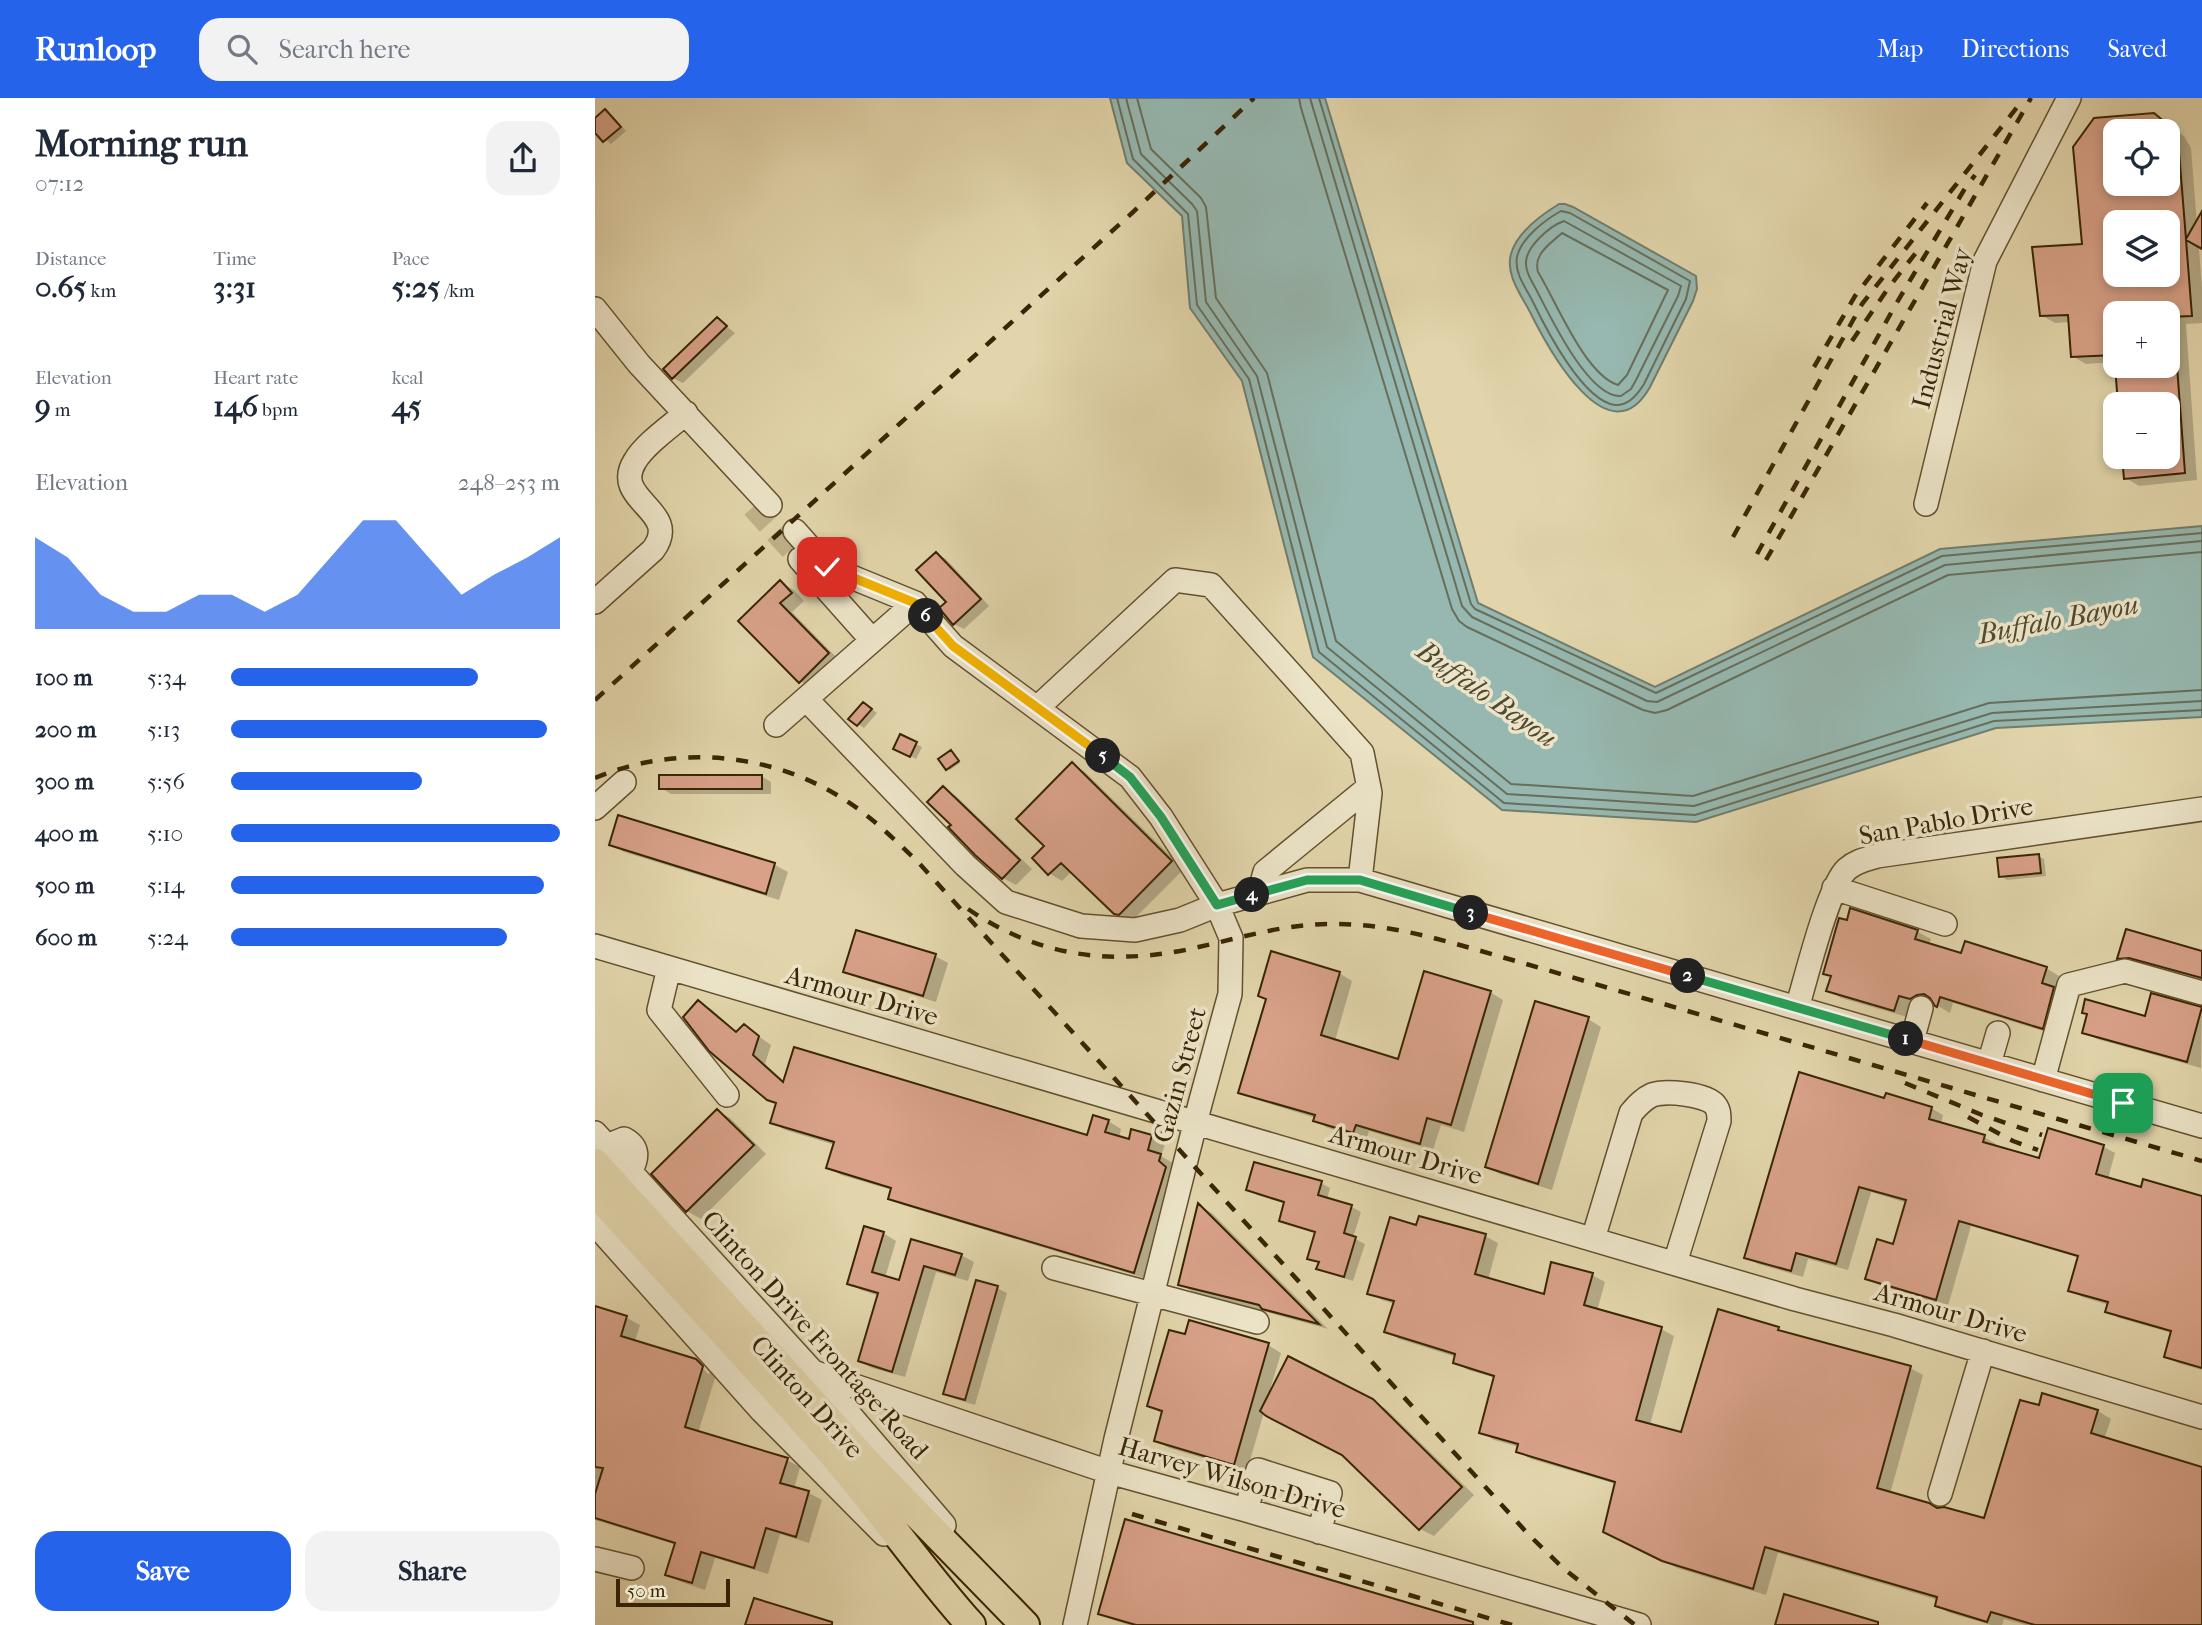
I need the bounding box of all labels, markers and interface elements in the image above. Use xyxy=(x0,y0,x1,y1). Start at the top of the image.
search box xyxy=(199,18,689,81)
text: Runloop xyxy=(35,30,157,69)
icon: search xyxy=(223,30,261,68)
text: Search here xyxy=(279,34,410,65)
text: Map xyxy=(1877,35,1923,63)
text: Directions xyxy=(1961,35,2069,63)
text: Saved xyxy=(2107,35,2167,63)
map controls xyxy=(2103,119,2180,469)
button: locate xyxy=(2103,119,2180,196)
text: Morning run xyxy=(35,121,248,166)
button: share xyxy=(486,121,560,195)
text: 07:12 xyxy=(35,170,84,197)
button: layers xyxy=(2103,210,2180,287)
street label: Industrial Way xyxy=(1906,243,1979,412)
text: Distance xyxy=(35,248,106,270)
text: Time xyxy=(213,248,257,270)
text: Pace xyxy=(392,248,430,270)
text: 0.65 xyxy=(35,270,87,305)
text: 3:31 xyxy=(213,270,256,305)
text: 5:25 xyxy=(392,270,440,305)
text: km xyxy=(87,280,116,302)
text: /km xyxy=(440,280,475,302)
button: + xyxy=(2103,301,2180,378)
text: Elevation xyxy=(35,367,112,389)
text: Heart rate xyxy=(213,367,298,389)
text: kcal xyxy=(392,367,424,389)
text: 9 xyxy=(35,389,51,424)
text: 146 xyxy=(213,389,258,424)
text: 45 xyxy=(392,389,422,424)
button: − xyxy=(2103,392,2180,469)
text: m xyxy=(51,399,71,421)
text: bpm xyxy=(258,399,298,421)
text: Elevation xyxy=(35,469,128,496)
text: 248–253 m xyxy=(458,469,560,496)
pin xyxy=(797,537,857,597)
icon: check xyxy=(808,548,846,586)
water label: Buffalo Bayou xyxy=(1973,587,2141,651)
pin: 6 xyxy=(909,598,943,634)
text: 6 xyxy=(920,604,931,626)
water label: Buffalo Bayou xyxy=(1409,633,1563,754)
text: 100 m xyxy=(35,664,93,691)
text: 5:34 xyxy=(147,664,186,691)
text: 200 m xyxy=(35,716,96,743)
text: 5:13 xyxy=(147,716,180,743)
pin: 5 xyxy=(1085,738,1121,774)
text: 5 xyxy=(1098,744,1107,766)
text: 300 m xyxy=(35,768,94,795)
text: 5:56 xyxy=(147,768,185,795)
street label: San Pablo Drive xyxy=(1857,790,2036,852)
text: 400 m xyxy=(35,820,98,847)
text: 5:10 xyxy=(147,820,183,847)
text: 500 m xyxy=(35,872,94,899)
text: 5:14 xyxy=(147,872,184,899)
pin: 4 xyxy=(1235,878,1269,912)
text: 4 xyxy=(1246,883,1257,905)
pin: 3 xyxy=(1453,896,1489,930)
text: 3 xyxy=(1467,901,1474,923)
text: 600 m xyxy=(35,924,97,951)
text: 5:24 xyxy=(147,924,188,951)
pin: 2 xyxy=(1671,958,1705,994)
street label: Armour Drive xyxy=(781,959,942,1033)
text: 2 xyxy=(1683,964,1692,986)
street label: Gazin Street xyxy=(1147,1003,1213,1146)
pin: 1 xyxy=(1889,1021,1923,1056)
text: 1 xyxy=(1902,1027,1909,1049)
pin xyxy=(2093,1073,2153,1133)
icon: arrive xyxy=(2104,1084,2142,1122)
street label: Armour Drive xyxy=(1325,1118,1486,1192)
street label: Clinton Drive Frontage Road xyxy=(695,1204,935,1466)
street label: Armour Drive xyxy=(1870,1276,2031,1350)
street label: Clinton Drive xyxy=(744,1329,870,1465)
street label: Harvey Wilson Drive xyxy=(1115,1431,1349,1525)
button: Save xyxy=(35,1531,291,1611)
button: Share xyxy=(305,1531,560,1611)
scale bar xyxy=(616,1576,730,1608)
text: 50 m xyxy=(627,1580,666,1602)

